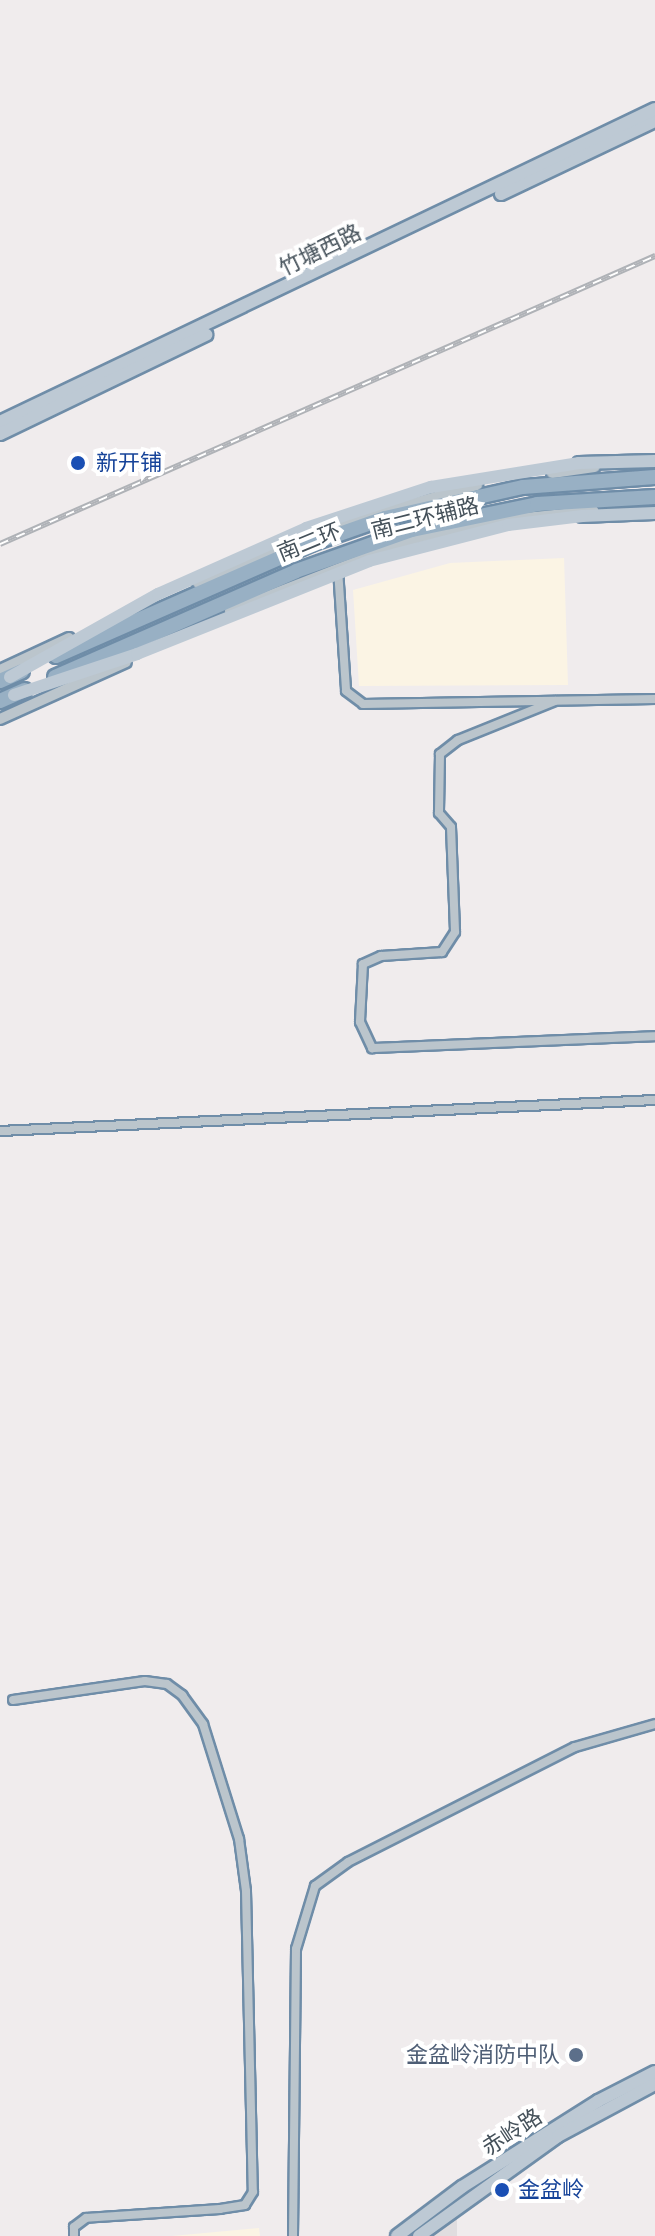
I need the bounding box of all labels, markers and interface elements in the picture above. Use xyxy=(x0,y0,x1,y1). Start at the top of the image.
street label: 竹塘西路 xyxy=(275,219,365,281)
place label: 新开铺 xyxy=(96,450,162,476)
marker: 新开铺 xyxy=(67,452,89,474)
street label: 南二环辅路 xyxy=(368,492,482,544)
street label: 南二环 xyxy=(273,517,345,567)
place label: 金盆岭消防中队 xyxy=(406,2042,560,2068)
marker: 金盆岭消防中队 xyxy=(567,2046,585,2064)
street label: 赤岭路 xyxy=(477,2103,547,2161)
place label: 金盆岭 xyxy=(518,2177,584,2203)
marker: 金盆岭 xyxy=(493,2181,511,2199)

